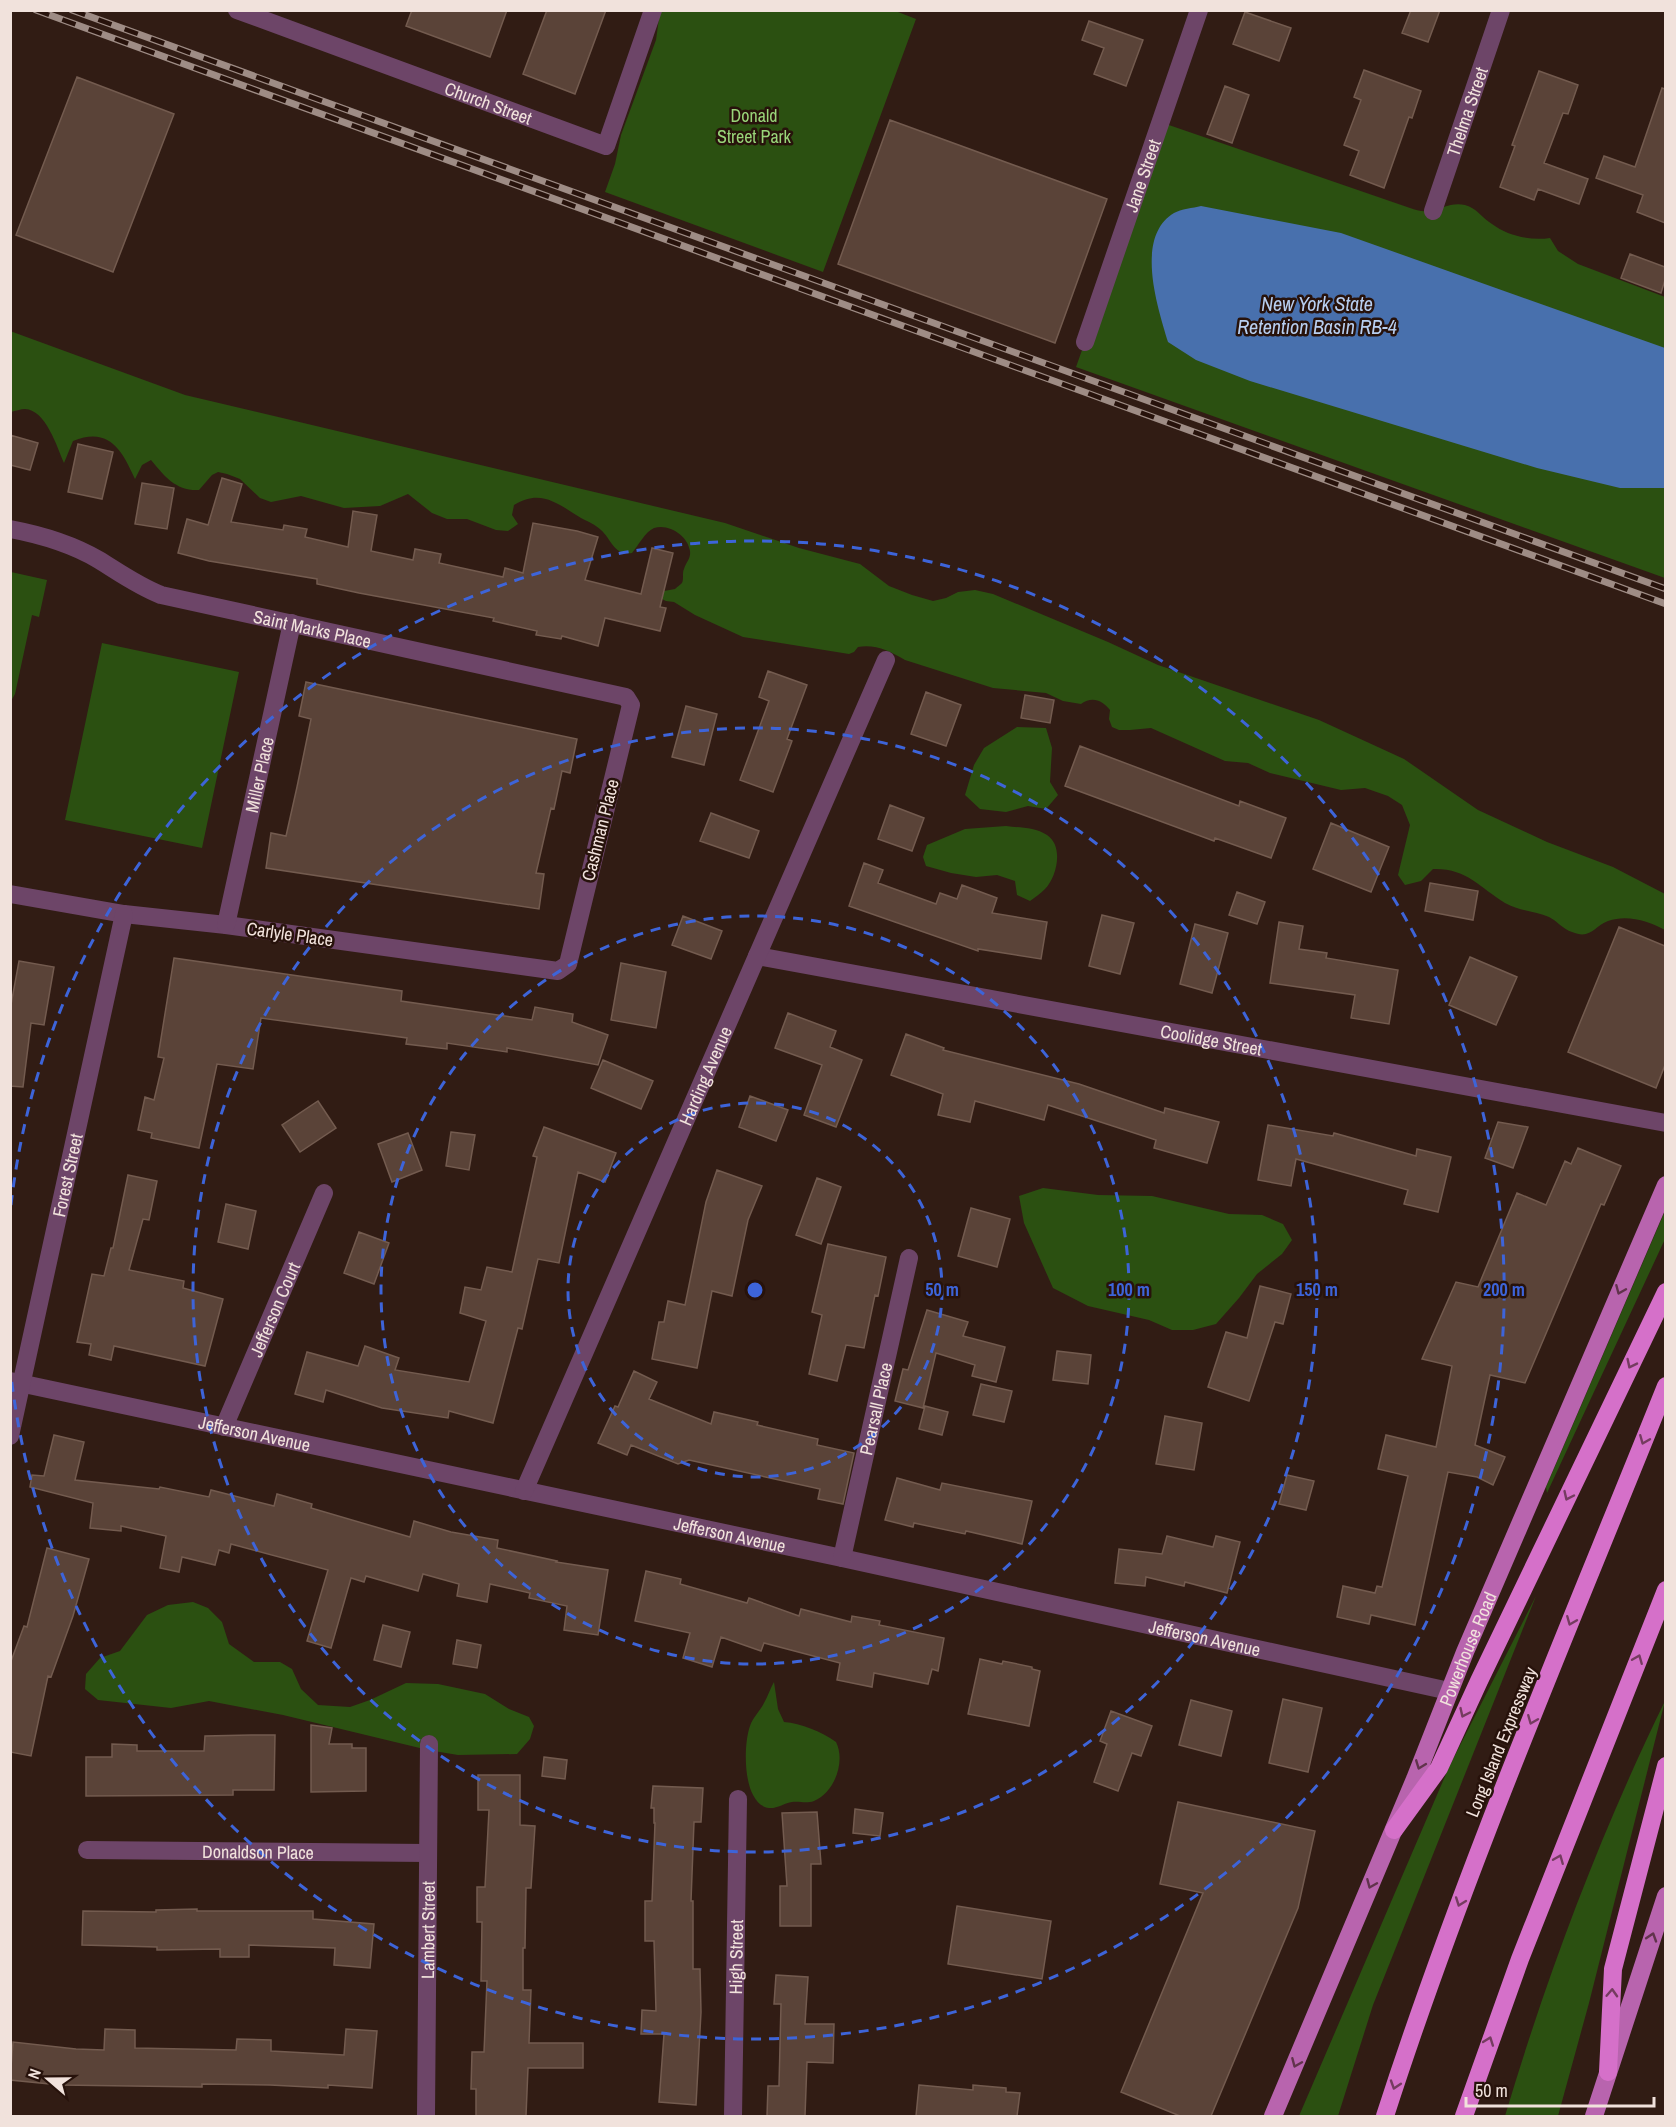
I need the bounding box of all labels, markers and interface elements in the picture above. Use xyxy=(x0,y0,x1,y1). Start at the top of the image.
street label: Thelma Street xyxy=(1440,64,1493,160)
street label: Church Street xyxy=(441,75,536,130)
park label: Donald Street Park xyxy=(717,103,792,149)
street label: Jane Street xyxy=(1118,136,1166,215)
water label: New York State Retention Basin RB-4 xyxy=(1237,290,1397,340)
street label: Saint Marks Place xyxy=(251,603,374,653)
street label: Miller Place xyxy=(238,734,279,815)
street label: Cashman Place xyxy=(575,776,625,884)
street label: Carlyle Place xyxy=(245,916,335,952)
street label: Coolidge Street xyxy=(1159,1018,1264,1061)
street label: Harding Avenue xyxy=(672,1022,737,1129)
street label: Forest Street xyxy=(46,1131,88,1219)
street label: Jefferson Court xyxy=(243,1258,306,1361)
text: 50 m xyxy=(925,1277,959,1302)
text: 100 m xyxy=(1108,1277,1150,1302)
text: 150 m xyxy=(1296,1277,1338,1302)
text: 200 m xyxy=(1483,1277,1525,1302)
centre of rings xyxy=(745,1280,765,1300)
one-way arrow xyxy=(1615,1283,1627,1294)
one-way arrow xyxy=(1626,1357,1638,1368)
street label: Pearsall Place xyxy=(853,1360,898,1458)
street label: Jefferson Avenue xyxy=(196,1409,313,1457)
one-way arrow xyxy=(1639,1434,1651,1445)
one-way arrow xyxy=(1563,1489,1575,1500)
street label: Jefferson Avenue xyxy=(672,1510,788,1558)
street label: Powerhouse Road xyxy=(1433,1588,1502,1710)
street label: Jefferson Avenue xyxy=(1147,1613,1263,1662)
one-way arrow xyxy=(1566,1616,1579,1626)
one-way arrow xyxy=(1631,1654,1643,1665)
street label: Long Island Expressway xyxy=(1459,1663,1543,1821)
one-way arrow xyxy=(1459,1707,1471,1718)
one-way arrow xyxy=(1527,1714,1539,1725)
one-way arrow xyxy=(1415,1759,1428,1770)
street label: Donaldson Place xyxy=(202,1839,314,1864)
one-way arrow xyxy=(1552,1854,1564,1865)
one-way arrow xyxy=(1366,1877,1378,1888)
street label: Lambert Street xyxy=(415,1881,440,1979)
one-way arrow xyxy=(1455,1896,1468,1906)
street label: High Street xyxy=(722,1919,749,1995)
one-way arrow xyxy=(1645,1932,1657,1943)
one-way arrow xyxy=(1605,1988,1618,1997)
one-way arrow xyxy=(1482,2036,1495,2047)
north arrow xyxy=(18,2049,78,2109)
one-way arrow xyxy=(1291,2057,1303,2068)
text: N xyxy=(22,2066,46,2082)
scale bar xyxy=(1466,2070,1654,2108)
text: 50 m xyxy=(1475,2078,1508,2103)
one-way arrow xyxy=(1389,2079,1402,2090)

